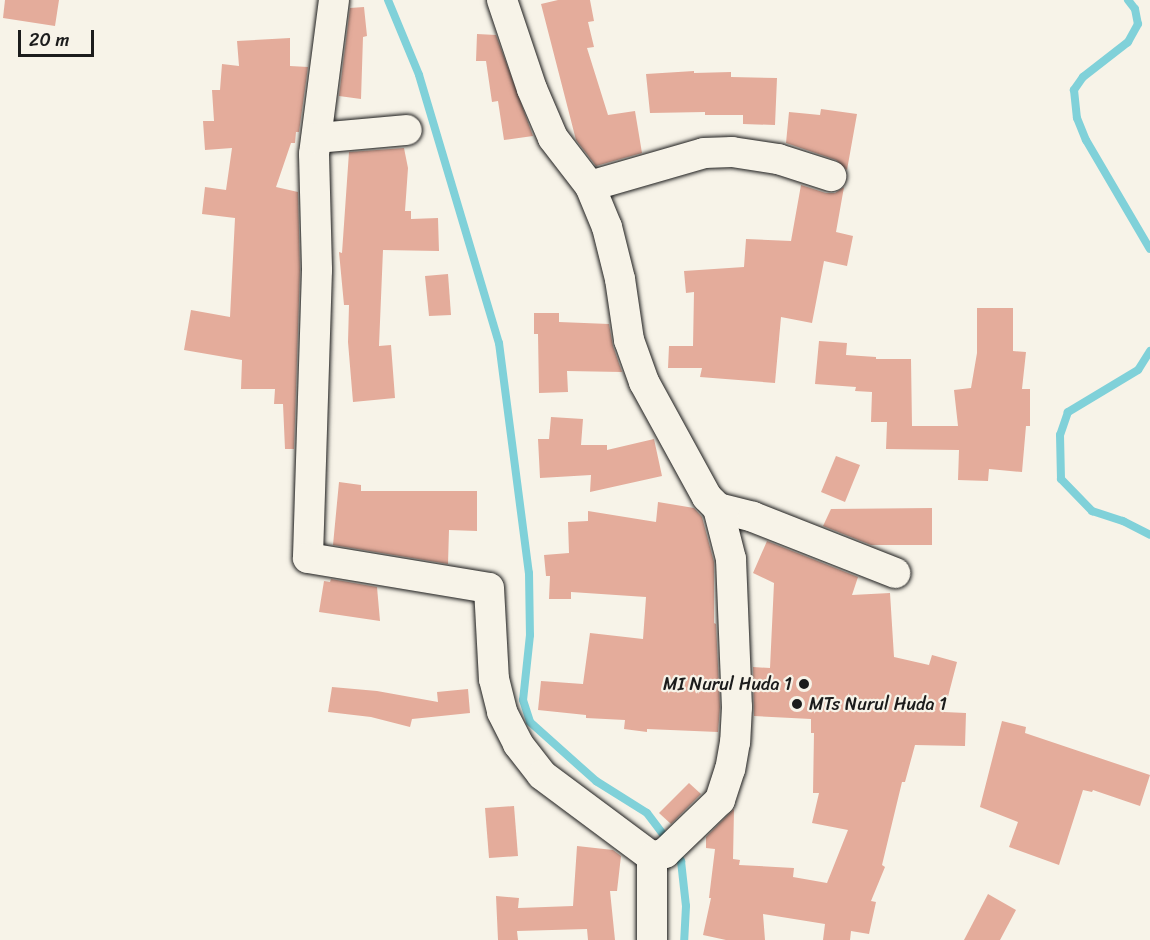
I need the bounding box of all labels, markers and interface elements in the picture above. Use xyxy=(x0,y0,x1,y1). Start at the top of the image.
scale bar xyxy=(21,18,98,56)
text: 20 m xyxy=(29,24,69,56)
place label: MI Nurul Huda 1 xyxy=(663,673,792,695)
marker: MI Nurul Huda 1 xyxy=(797,677,811,691)
place label: MTs Nurul Huda 1 xyxy=(809,693,947,715)
marker: MTs Nurul Huda 1 xyxy=(790,697,804,711)

